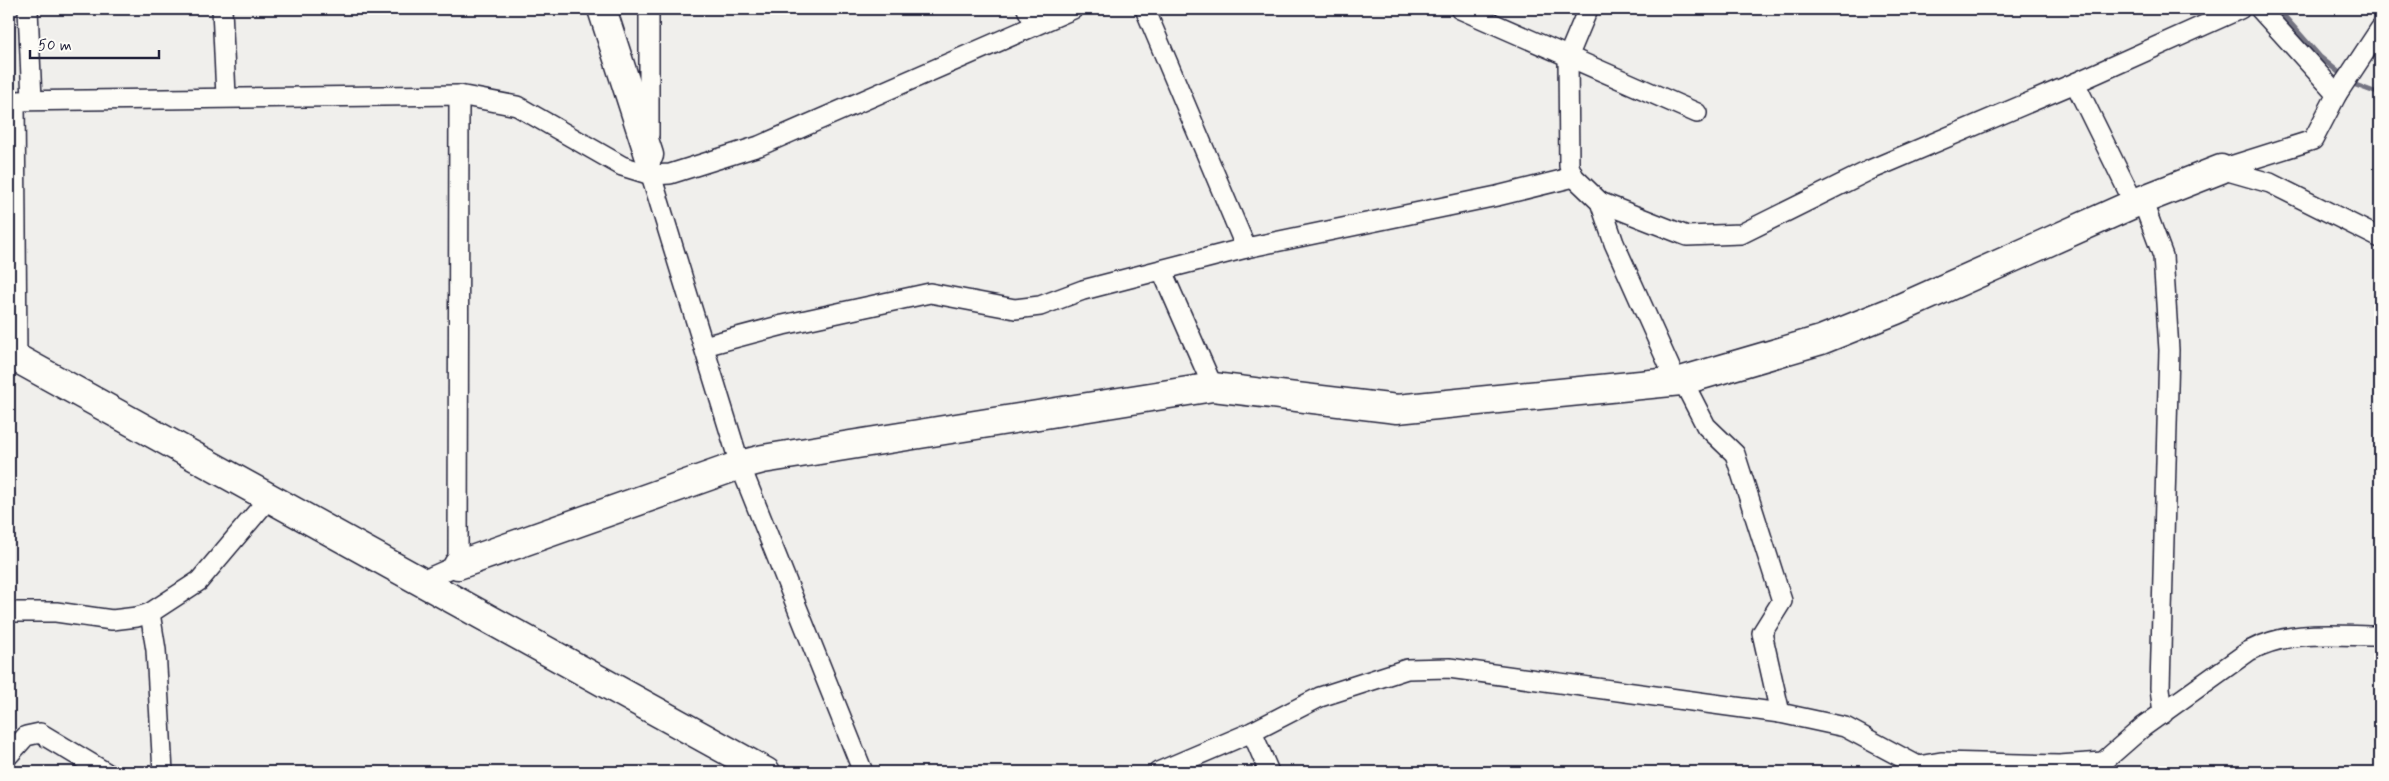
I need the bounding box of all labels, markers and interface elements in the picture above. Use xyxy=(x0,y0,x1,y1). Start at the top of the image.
scale bar xyxy=(30,28,159,60)
text: 50 m xyxy=(38,36,72,56)

